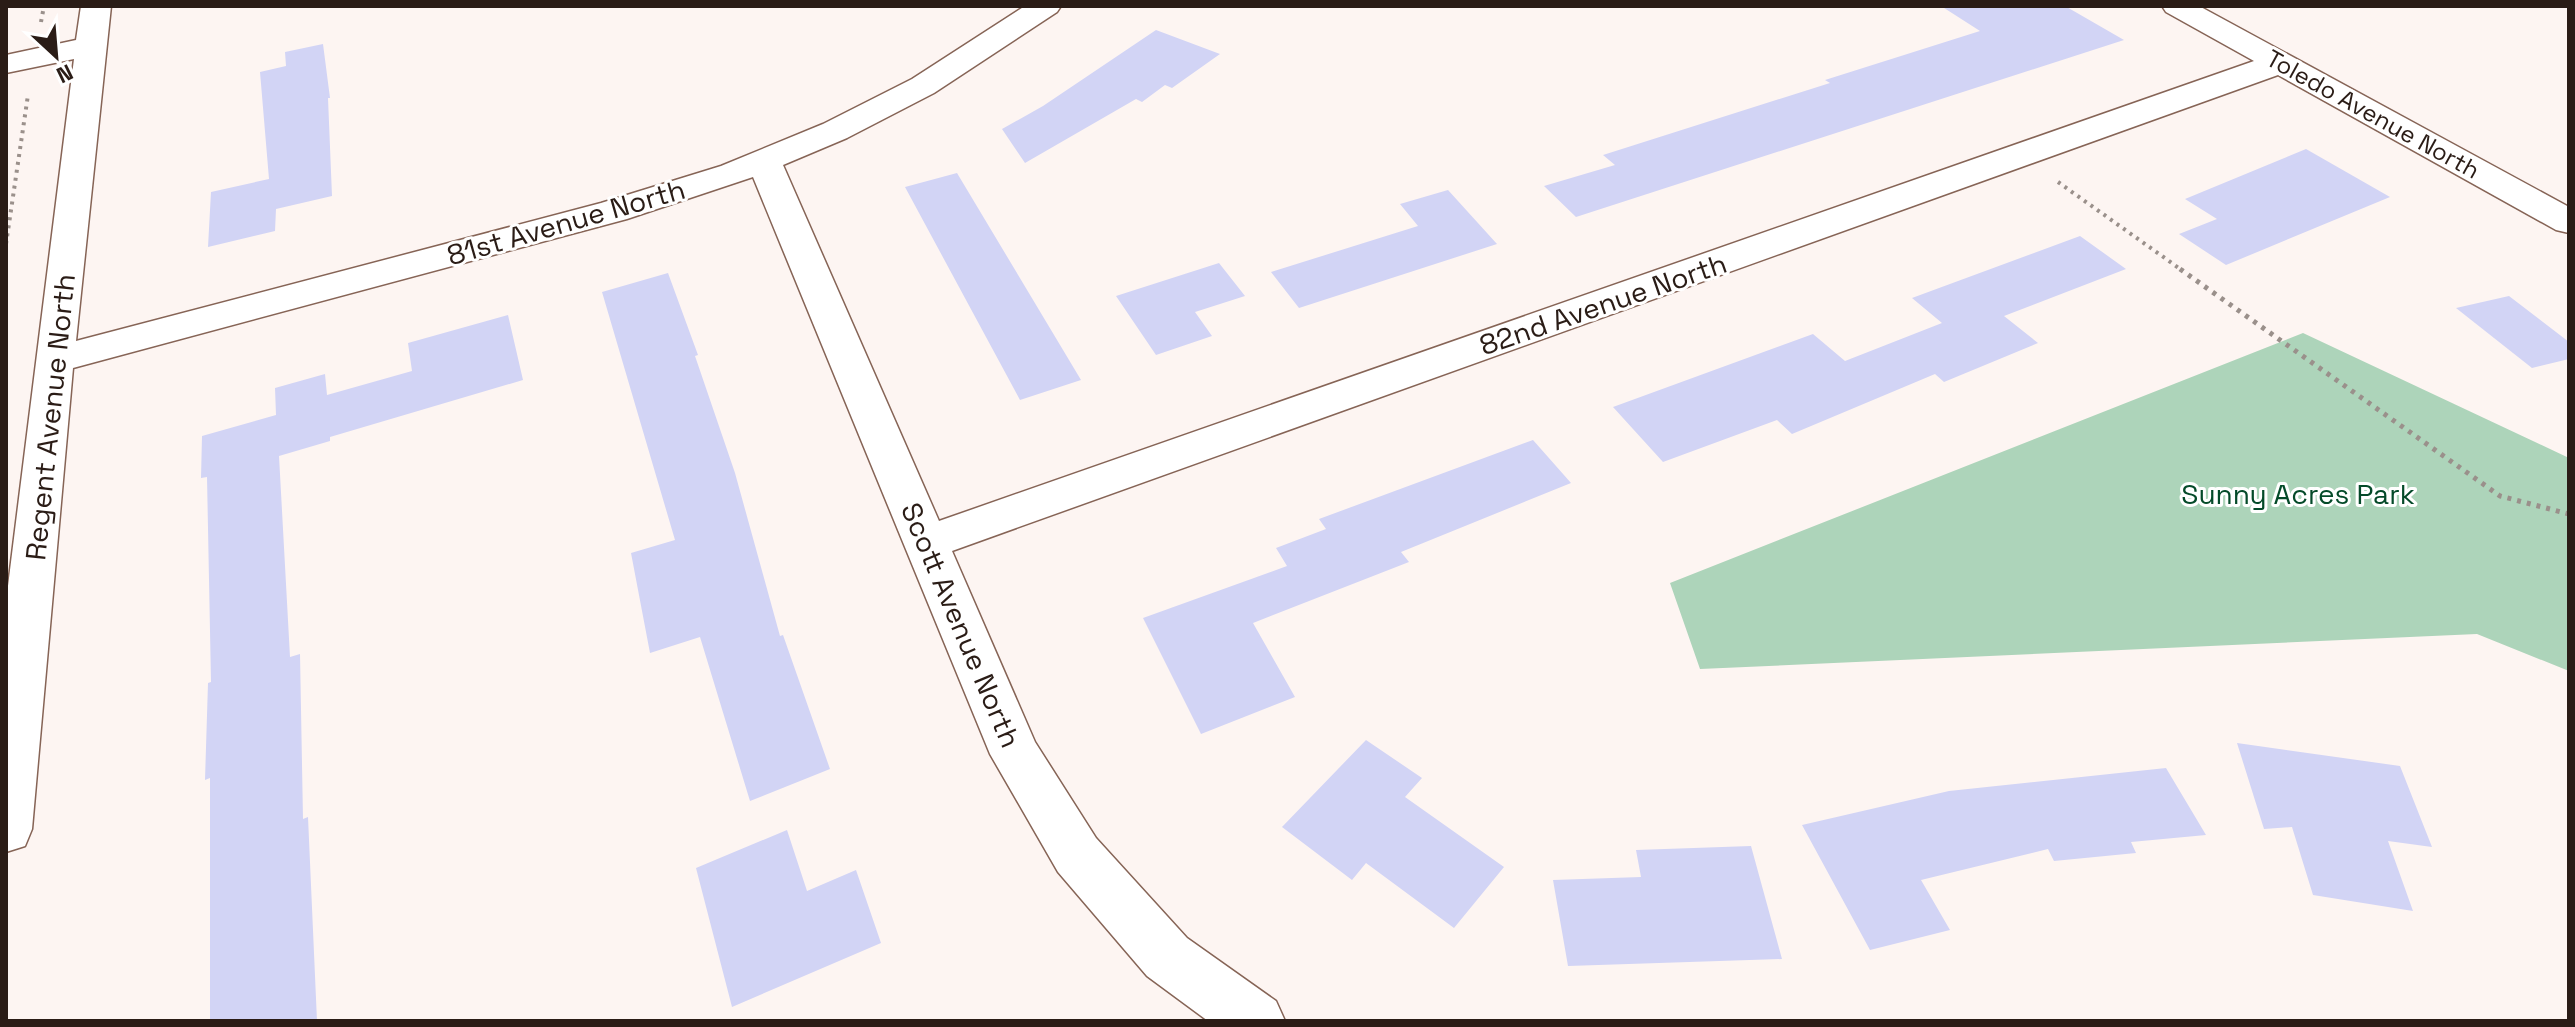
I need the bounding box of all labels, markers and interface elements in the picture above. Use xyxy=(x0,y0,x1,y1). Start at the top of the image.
north arrow xyxy=(16,16,96,96)
street label: Toledo Avenue North xyxy=(2261,42,2485,186)
text: N xyxy=(52,58,78,90)
street label: 81st Avenue North xyxy=(443,171,689,273)
street label: 82nd Avenue North xyxy=(1475,245,1731,363)
street label: Regent Avenue North xyxy=(17,272,83,562)
park label: Sunny Acres Park xyxy=(2181,476,2415,512)
street label: Scott Avenue North xyxy=(893,497,1029,753)

